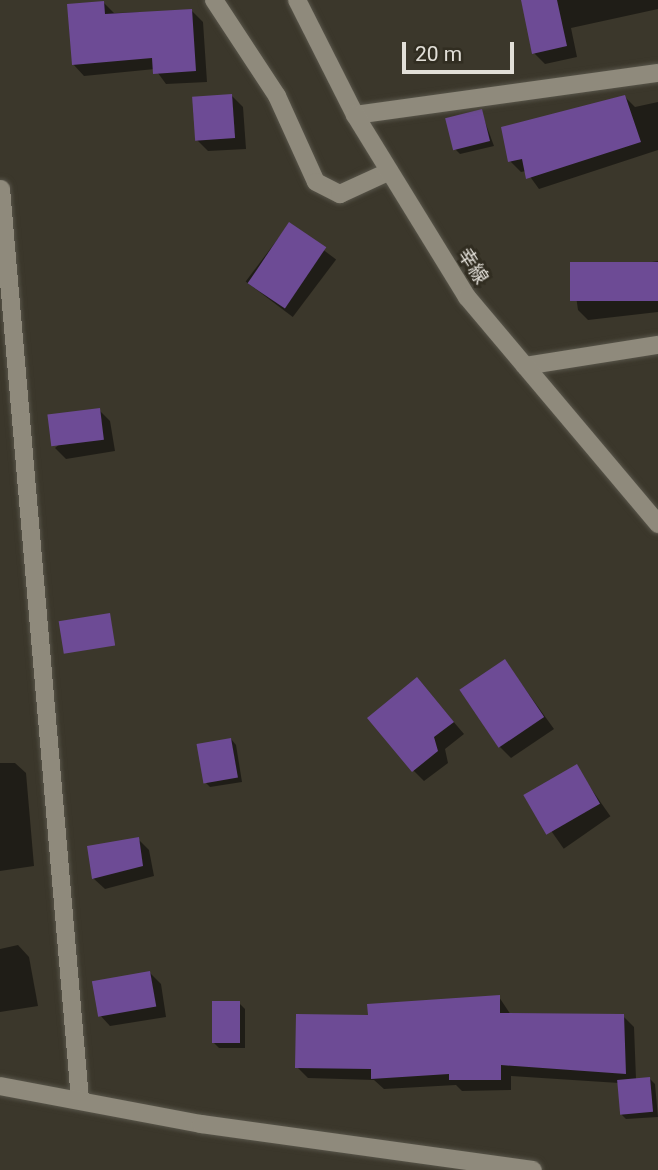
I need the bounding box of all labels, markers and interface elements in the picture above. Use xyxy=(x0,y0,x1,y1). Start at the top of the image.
scale bar xyxy=(406,28,518,72)
text: 20 m xyxy=(415,42,462,66)
street label: 幸線 xyxy=(453,244,493,288)

